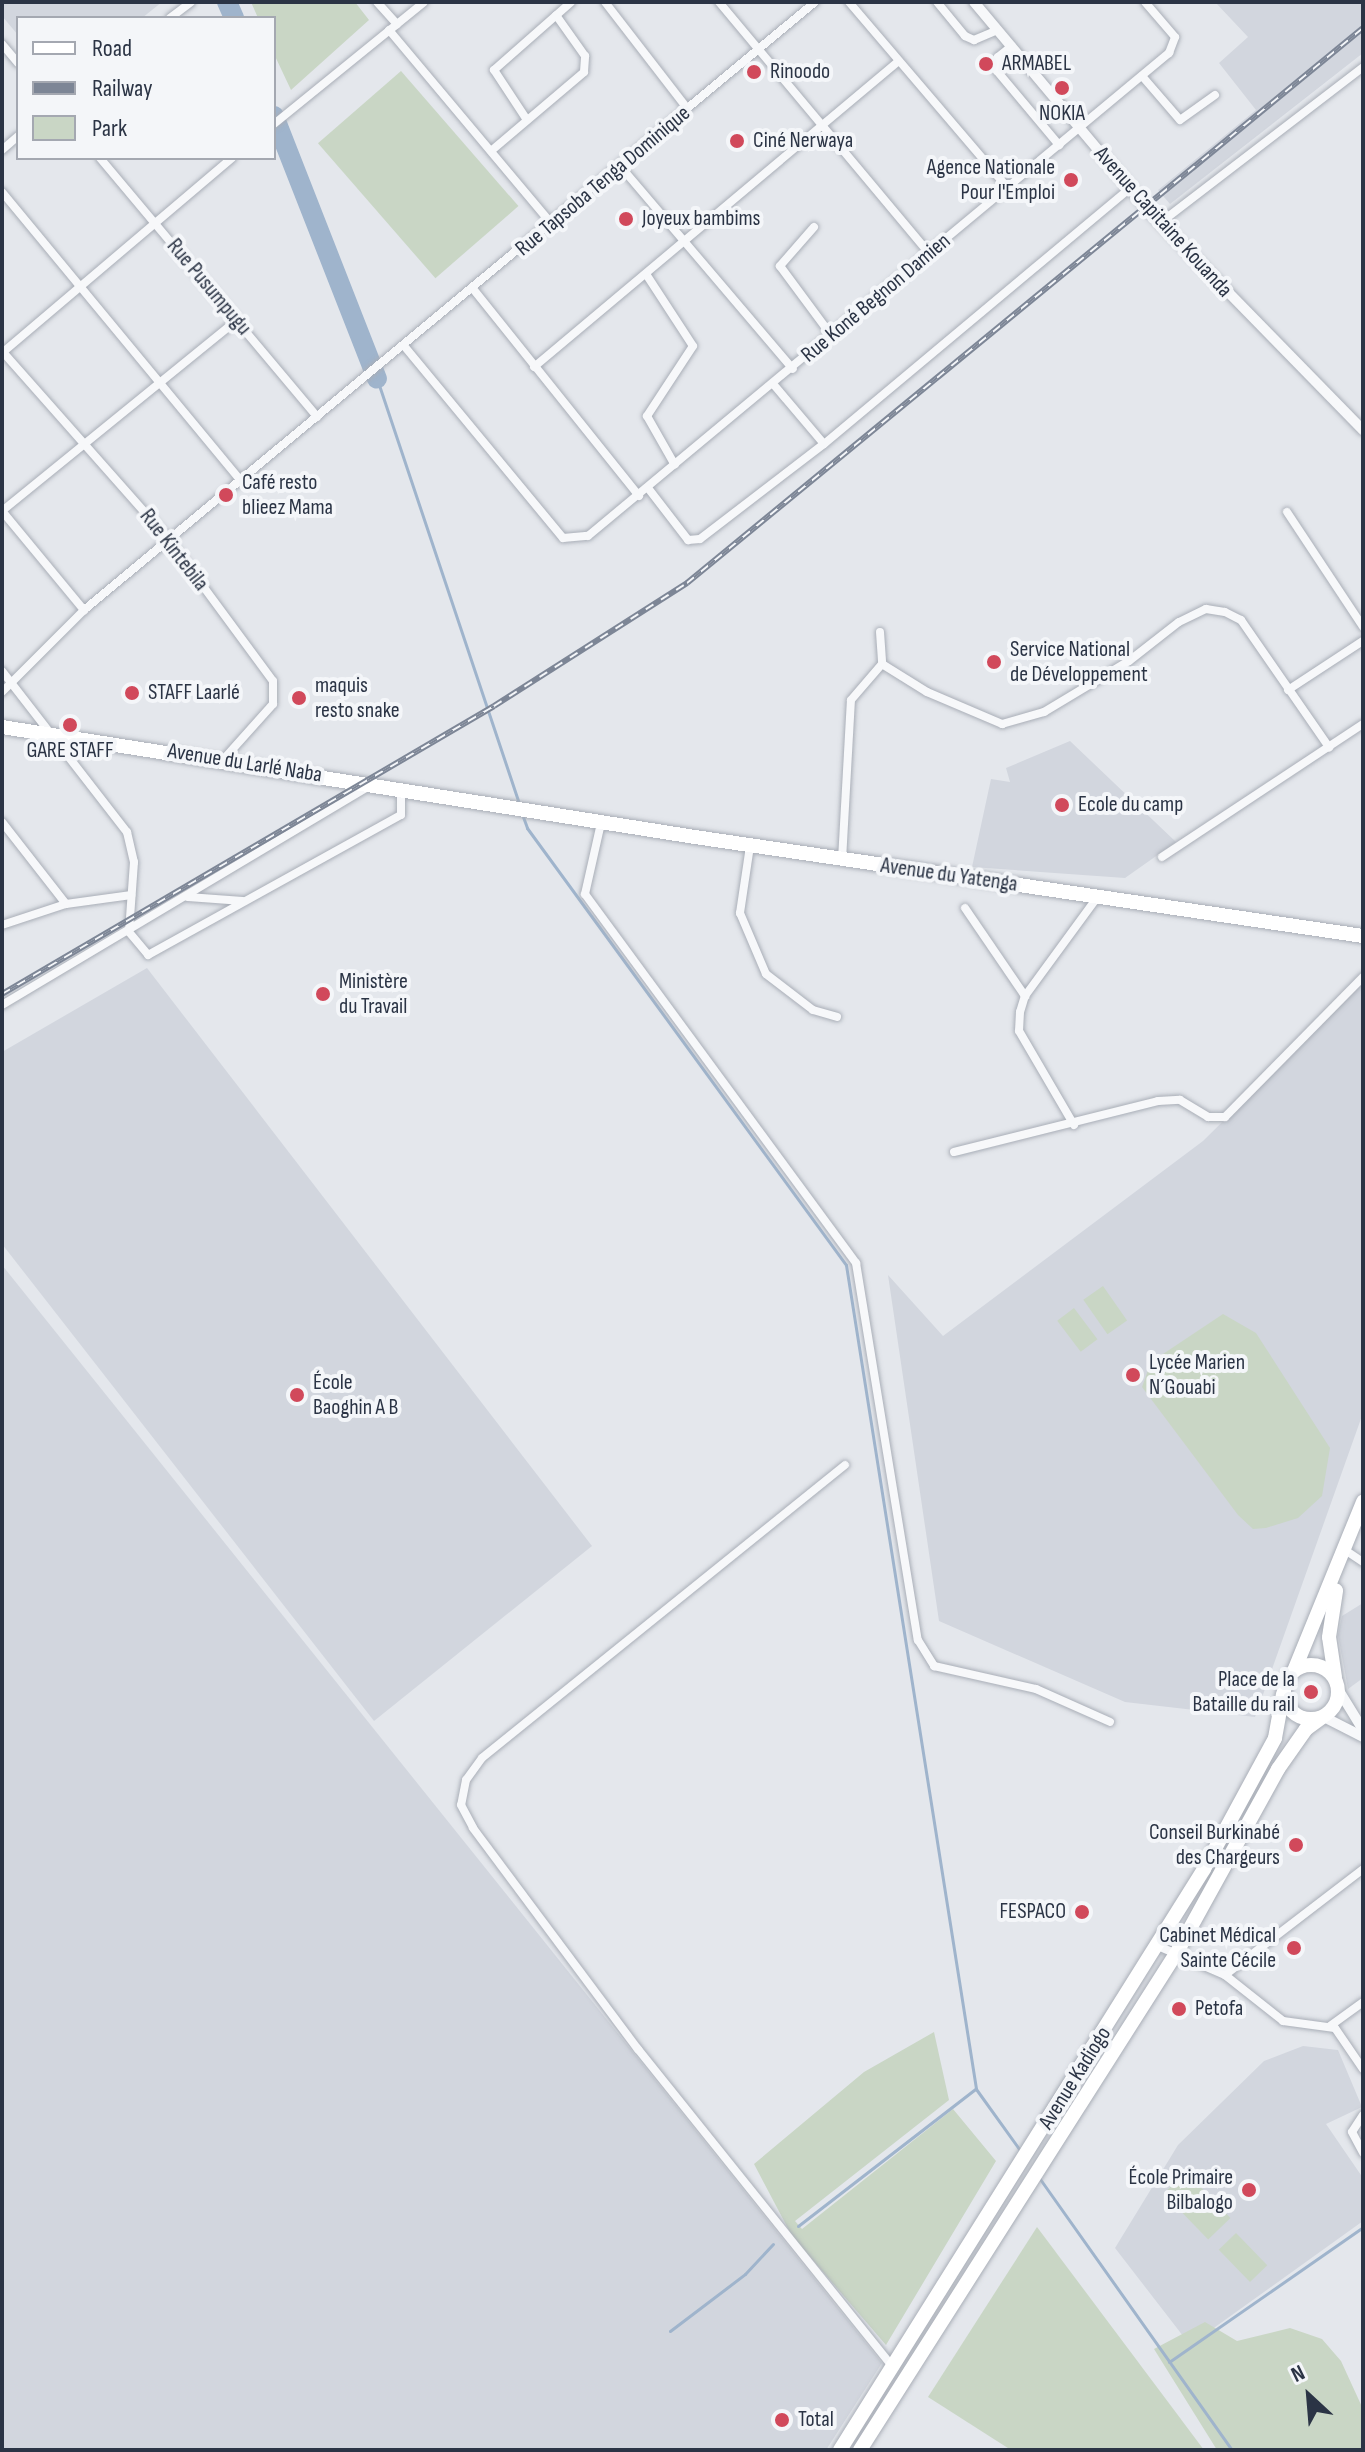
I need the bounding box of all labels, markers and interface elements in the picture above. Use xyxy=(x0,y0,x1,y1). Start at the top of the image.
legend xyxy=(16,16,276,160)
text: Road xyxy=(92,34,132,63)
place label: ARMABEL xyxy=(1002,51,1071,77)
marker: ARMABEL xyxy=(977,55,995,73)
place label: Rinoodo xyxy=(770,59,830,85)
marker: Rinoodo xyxy=(745,63,763,81)
text: Railway xyxy=(92,74,152,103)
marker: NOKIA xyxy=(1053,79,1071,97)
street label: Rue Tapsoba Tenga Dominique xyxy=(510,100,696,262)
place label: NOKIA xyxy=(1039,101,1085,127)
text: Park xyxy=(92,114,127,143)
place label: Ciné Nerwaya xyxy=(753,128,853,154)
marker: Ciné Nerwaya xyxy=(728,132,746,150)
street label: Avenue Capitaine Kouanda xyxy=(1088,141,1238,303)
place label: Agence Nationale Pour l'Emploi xyxy=(927,154,1055,206)
marker: Agence Nationale Pour l'Emploi xyxy=(1062,171,1080,189)
place label: Joyeux bambims xyxy=(642,206,761,232)
marker: Joyeux bambims xyxy=(617,210,635,228)
street label: Rue Koné Begnon Damien xyxy=(796,228,956,368)
street label: Rue Pusumpugu xyxy=(161,233,257,341)
place label: Café resto blieez Mama xyxy=(242,469,333,520)
marker: Café resto blieez Mama xyxy=(217,486,235,504)
street label: Rue Kintebila xyxy=(134,504,214,596)
place label: Service National de Développement xyxy=(1010,636,1148,688)
marker: Service National de Développement xyxy=(985,653,1003,671)
place label: maquis resto snake xyxy=(315,672,400,724)
place label: STAFF Laarlé xyxy=(148,680,240,706)
marker: STAFF Laarlé xyxy=(123,684,141,702)
marker: maquis resto snake xyxy=(290,689,308,707)
marker: GARE STAFF xyxy=(61,716,79,734)
place label: GARE STAFF xyxy=(26,738,114,764)
street label: Avenue du Larlé Naba xyxy=(166,738,324,788)
place label: Ecole du camp xyxy=(1078,792,1183,818)
marker: Ecole du camp xyxy=(1053,796,1071,814)
street label: Avenue du Yatenga xyxy=(879,852,1019,898)
place label: Ministère du Travail xyxy=(339,968,408,1020)
marker: Ministère du Travail xyxy=(314,985,332,1003)
place label: Lycée Marien N´Gouabi xyxy=(1149,1349,1245,1400)
marker: Lycée Marien N´Gouabi xyxy=(1124,1366,1142,1384)
place label: École Baoghin A B xyxy=(313,1369,398,1420)
marker: École Baoghin A B xyxy=(288,1386,306,1404)
place label: Place de la Bataille du rail xyxy=(1193,1666,1295,1718)
marker: Place de la Bataille du rail xyxy=(1302,1683,1320,1701)
place label: Conseil Burkinabé des Chargeurs xyxy=(1149,1819,1280,1870)
marker: Conseil Burkinabé des Chargeurs xyxy=(1287,1836,1305,1854)
place label: FESPACO xyxy=(999,1899,1066,1925)
marker: FESPACO xyxy=(1073,1903,1091,1921)
place label: Cabinet Médical Sainte Cécile xyxy=(1159,1922,1276,1974)
marker: Cabinet Médical Sainte Cécile xyxy=(1283,1937,1305,1959)
place label: Petofa xyxy=(1195,1996,1243,2022)
marker: Petofa xyxy=(1170,2000,1188,2018)
street label: Avenue Kadiogo xyxy=(1033,2022,1117,2134)
place label: École Primaire Bilbalogo xyxy=(1129,2164,1233,2216)
marker: École Primaire Bilbalogo xyxy=(1240,2181,1258,2199)
north arrow xyxy=(1269,2356,1349,2436)
text: N xyxy=(1287,2359,1309,2389)
place label: Total xyxy=(798,2407,834,2433)
marker: Total xyxy=(773,2411,791,2429)

